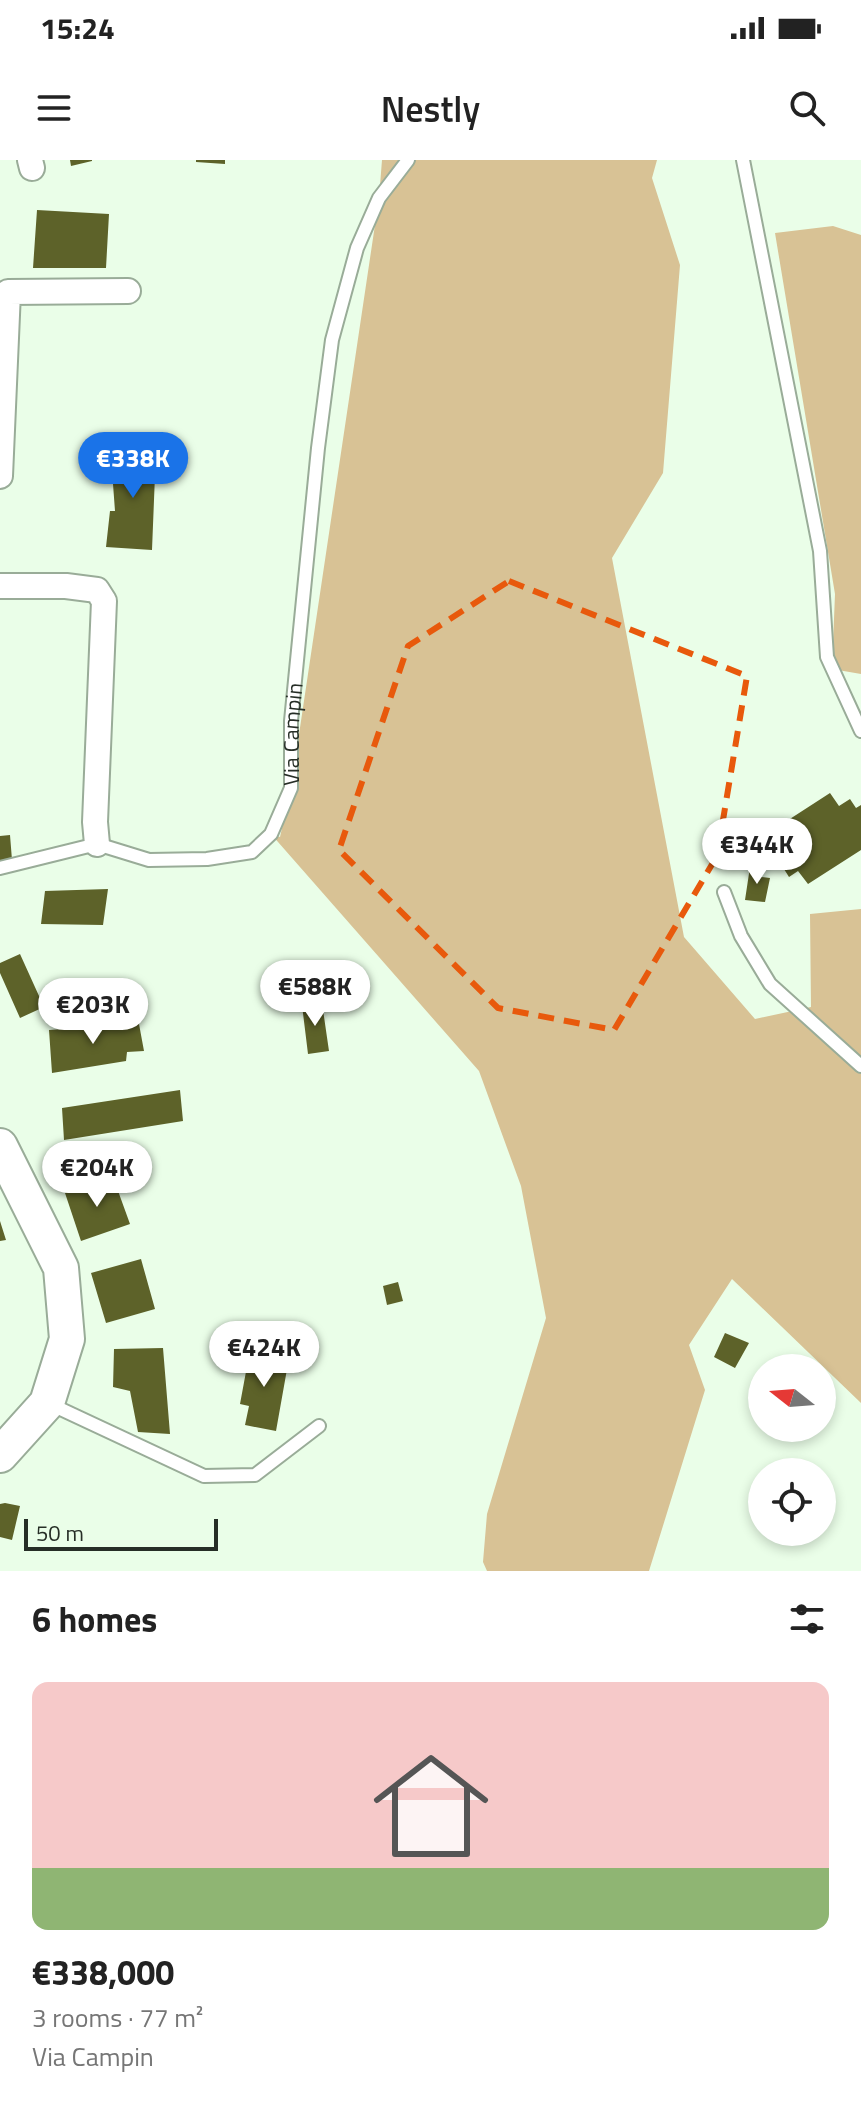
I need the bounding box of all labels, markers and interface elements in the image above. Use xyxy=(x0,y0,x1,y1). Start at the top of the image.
text: 15:24 xyxy=(40,5,115,51)
text: Nestly xyxy=(381,81,480,136)
icon: menu xyxy=(32,86,76,130)
icon: search xyxy=(785,86,829,130)
pin: €338K xyxy=(77,432,189,500)
text: €338K xyxy=(96,438,170,477)
street label: Via Campin xyxy=(273,681,312,786)
pin: €344K xyxy=(701,818,813,886)
text: €344K xyxy=(720,824,794,863)
pin: €588K xyxy=(259,960,371,1028)
text: €588K xyxy=(278,966,352,1005)
pin: €203K xyxy=(37,978,149,1046)
text: €203K xyxy=(56,984,130,1023)
pin: €204K xyxy=(41,1141,153,1209)
text: €204K xyxy=(60,1147,134,1186)
pin: €424K xyxy=(208,1321,320,1389)
text: €424K xyxy=(227,1327,301,1366)
north arrow xyxy=(748,1354,836,1442)
map controls xyxy=(748,1354,836,1546)
button: locate xyxy=(748,1458,836,1546)
scale bar xyxy=(24,1515,218,1551)
text: 50 m xyxy=(36,1516,84,1550)
text: 6 homes xyxy=(32,1593,157,1645)
icon: filters xyxy=(785,1597,829,1641)
icon: home xyxy=(359,1734,503,1878)
text: €338,000 xyxy=(32,1946,174,1998)
text: 3 rooms · 77 m² xyxy=(32,1998,203,2037)
text: Via Campin xyxy=(32,2037,154,2076)

